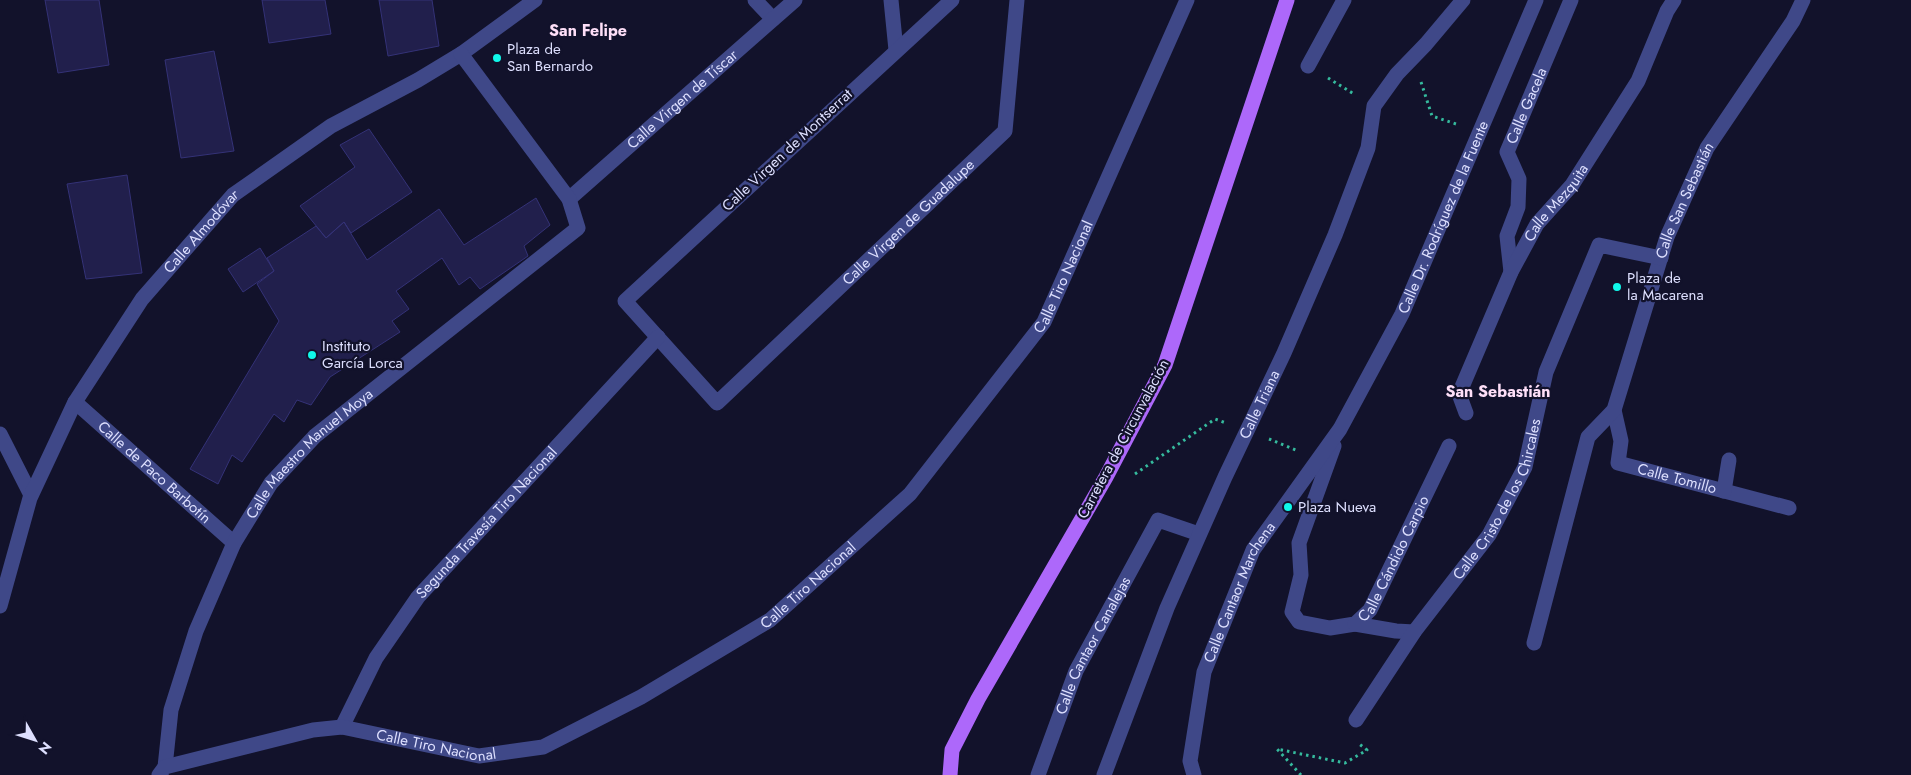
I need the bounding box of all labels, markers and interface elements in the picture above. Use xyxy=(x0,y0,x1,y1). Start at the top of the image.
district label: San Felipe xyxy=(549,19,627,42)
place label: Plaza de San Bernardo xyxy=(507,38,593,77)
street label: Calle Virgen de Tíscar xyxy=(622,44,743,154)
marker: Plaza de San Bernardo xyxy=(491,52,503,64)
street label: Calle Gacela xyxy=(1501,64,1552,147)
street label: Calle Virgen de Montserrat xyxy=(717,83,857,217)
street label: Calle Dr. Rodríguez de la Fuente xyxy=(1392,117,1494,317)
street label: Calle San Sebastián xyxy=(1650,137,1719,261)
street label: Calle Virgen de Guadalupe xyxy=(837,154,980,290)
street label: Calle Mezquita xyxy=(1518,159,1594,246)
street label: Calle Almodóvar xyxy=(158,183,244,278)
street label: Calle Tiro Nacional xyxy=(1028,217,1099,338)
place label: Plaza de la Macarena xyxy=(1627,267,1704,306)
marker: Plaza de la Macarena xyxy=(1611,281,1623,293)
place label: Instituto García Lorca xyxy=(322,335,403,374)
marker: Instituto García Lorca xyxy=(306,349,318,361)
street label: Carretera de Circunvalación xyxy=(1072,355,1174,523)
street label: Calle Triana xyxy=(1234,366,1285,443)
district label: San Sebastián xyxy=(1446,380,1551,403)
street label: Calle Maestro Manuel Moya xyxy=(240,383,378,523)
street label: Calle de Paco Barbotín xyxy=(93,416,216,529)
street label: Calle Cristo de los Chircales xyxy=(1447,417,1546,584)
street label: Segunda Travesía Tiro Nacional xyxy=(411,442,562,604)
street label: Calle Tomillo xyxy=(1635,458,1719,499)
street label: Calle Cándido Carpio xyxy=(1353,492,1434,627)
place label: Plaza Nueva xyxy=(1298,496,1376,518)
marker: Plaza Nueva xyxy=(1282,501,1294,513)
street label: Calle Cantaor Marchena xyxy=(1198,517,1281,666)
street label: Calle Tiro Nacional xyxy=(756,537,861,634)
street label: Calle Cantaor Canalejas xyxy=(1050,573,1136,718)
north arrow xyxy=(10,715,60,765)
street label: Calle Tiro Nacional xyxy=(374,724,498,767)
text: N xyxy=(34,738,56,759)

